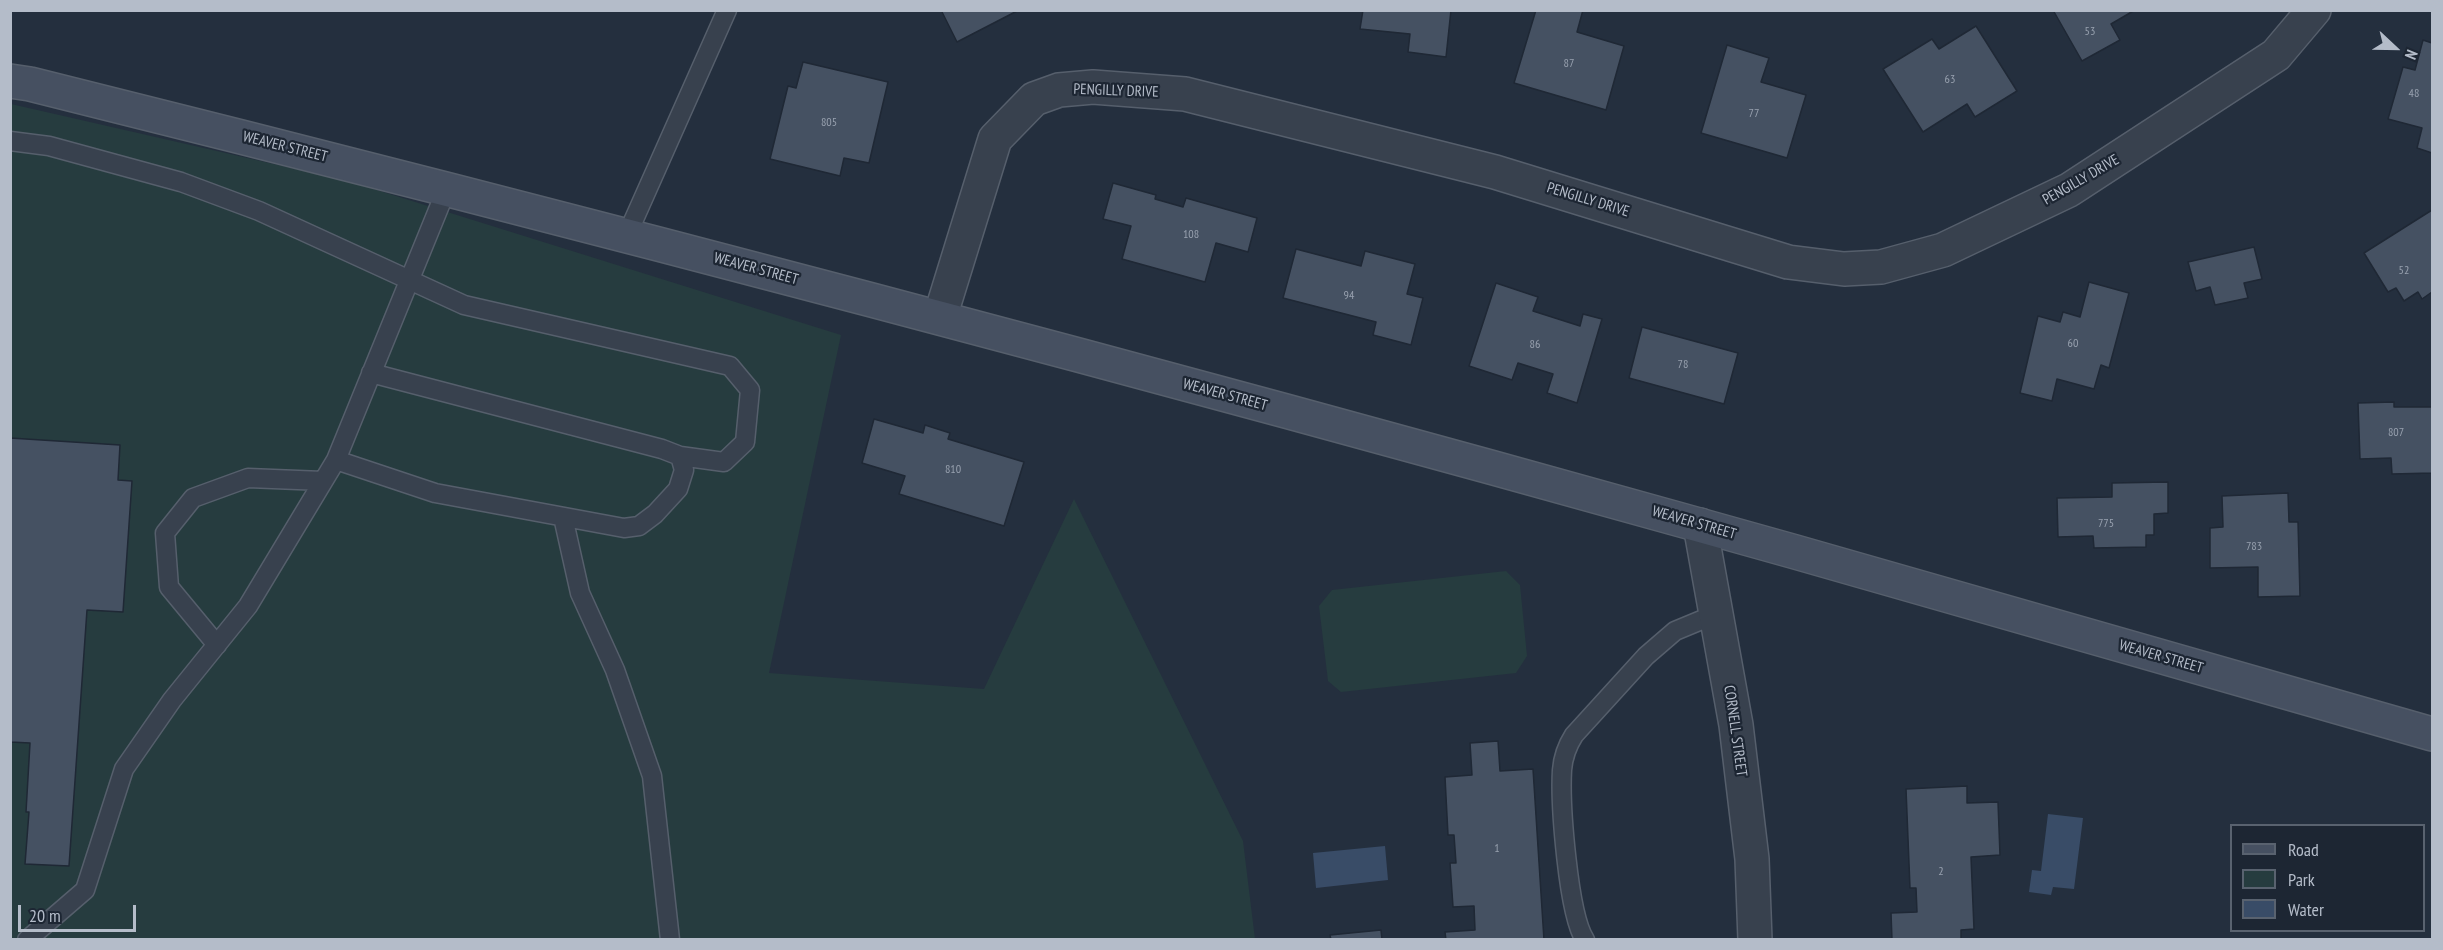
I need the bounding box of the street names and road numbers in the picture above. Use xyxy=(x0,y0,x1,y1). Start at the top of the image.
street label: PENGILLY DRIVE xyxy=(1073,81,1159,101)
street label: WEAVER STREET xyxy=(241,128,329,166)
street label: PENGILLY DRIVE xyxy=(2040,151,2122,209)
street label: PENGILLY DRIVE xyxy=(1545,179,1631,221)
street label: WEAVER STREET xyxy=(712,249,800,289)
street label: WEAVER STREET xyxy=(1181,375,1269,415)
street label: WEAVER STREET xyxy=(1650,502,1738,544)
street label: WEAVER STREET xyxy=(2117,636,2205,678)
street label: CORNELL STREET xyxy=(1720,684,1750,778)

